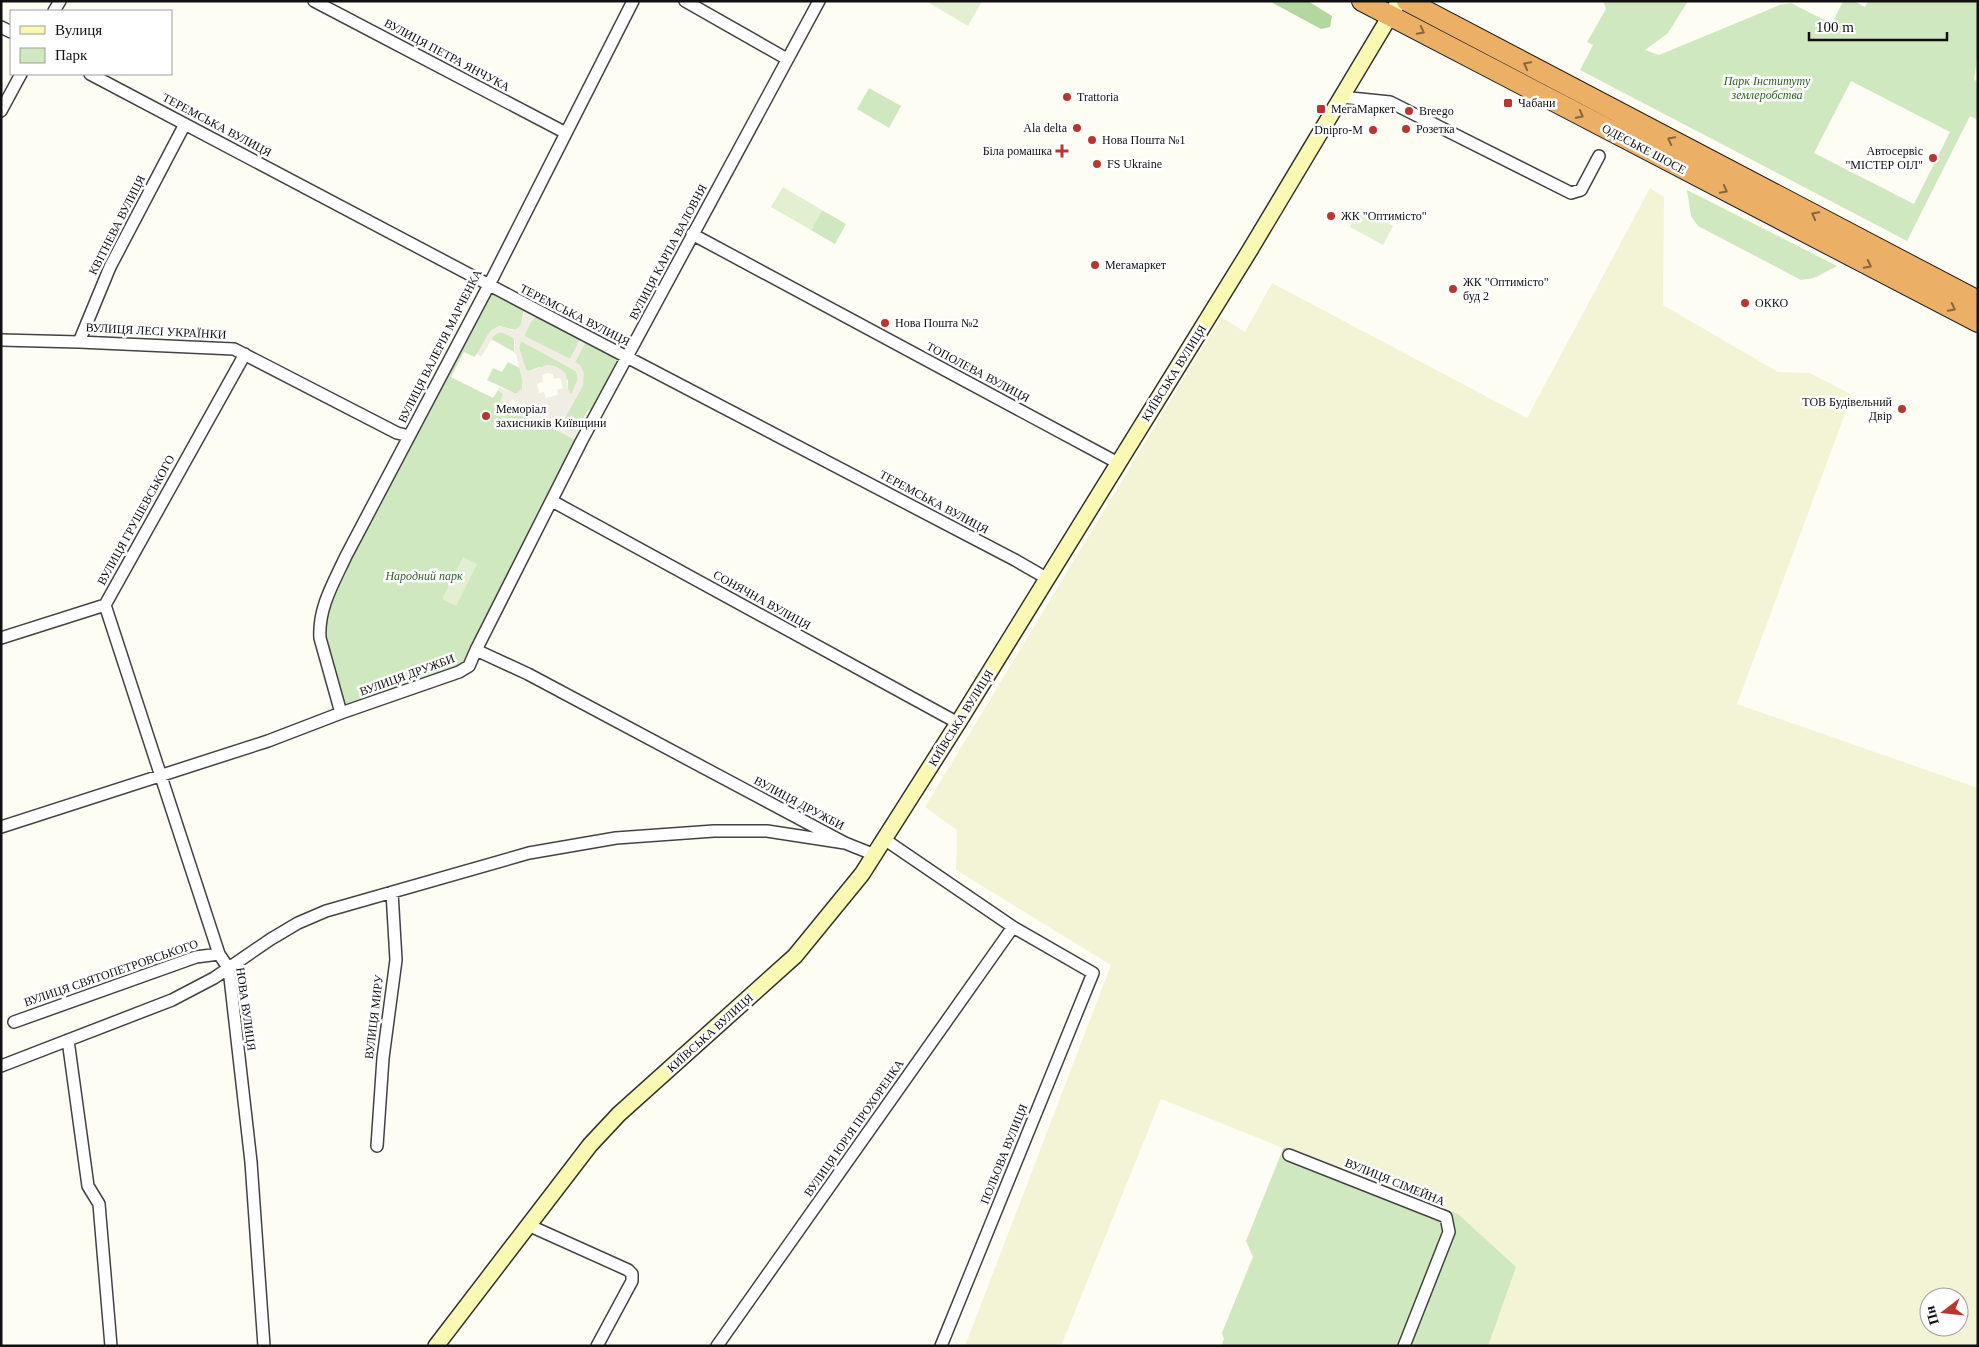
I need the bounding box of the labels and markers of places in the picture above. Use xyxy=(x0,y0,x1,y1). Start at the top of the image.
place label: Trattoria xyxy=(1077,90,1119,104)
marker: Trattoria xyxy=(1061,91,1073,103)
place label: Чабани xyxy=(1518,96,1556,110)
marker: Чабани xyxy=(1502,97,1514,109)
place label: МегаМаркет xyxy=(1331,102,1396,116)
marker: МегаМаркет xyxy=(1315,103,1327,115)
place label: Breego xyxy=(1419,104,1454,118)
marker: Breego xyxy=(1403,105,1415,117)
place label: Ala delta xyxy=(1023,121,1068,135)
marker: Ala delta xyxy=(1071,122,1083,134)
place label: Розетка xyxy=(1416,122,1455,136)
place label: Dnipro-M xyxy=(1314,123,1363,137)
marker: Розетка xyxy=(1400,123,1412,135)
marker: Dnipro-M xyxy=(1367,124,1379,136)
place label: Нова Пошта №1 xyxy=(1102,133,1186,147)
marker: Нова Пошта №1 xyxy=(1086,134,1098,146)
place label: Біла ромашка xyxy=(983,144,1053,158)
place label: Автосервіс "МІСТЕР ОІЛ" xyxy=(1845,144,1923,172)
marker: Біла ромашка xyxy=(1056,145,1068,157)
marker: Автосервіс "МІСТЕР ОІЛ" xyxy=(1927,152,1939,164)
place label: FS Ukraine xyxy=(1107,157,1162,171)
marker: FS Ukraine xyxy=(1091,158,1103,170)
place label: ЖК "Оптимісто" xyxy=(1341,209,1427,223)
marker: ЖК "Оптимісто" xyxy=(1325,210,1337,222)
place label: Мегамаркет xyxy=(1105,258,1167,272)
marker: Мегамаркет xyxy=(1089,259,1101,271)
place label: ЖК "Оптимісто" буд 2 xyxy=(1463,275,1549,303)
marker: ЖК "Оптимісто" буд 2 xyxy=(1447,283,1459,295)
place label: ОККО xyxy=(1755,296,1788,310)
marker: ОККО xyxy=(1739,297,1751,309)
place label: Нова Пошта №2 xyxy=(895,316,979,330)
marker: Нова Пошта №2 xyxy=(879,317,891,329)
place label: ТОВ Будівельний Двір xyxy=(1802,395,1893,423)
place label: Меморіал захисників Київщини xyxy=(496,402,607,430)
marker: ТОВ Будівельний Двір xyxy=(1896,403,1908,415)
marker: Меморіал захисників Київщини xyxy=(480,410,492,422)

